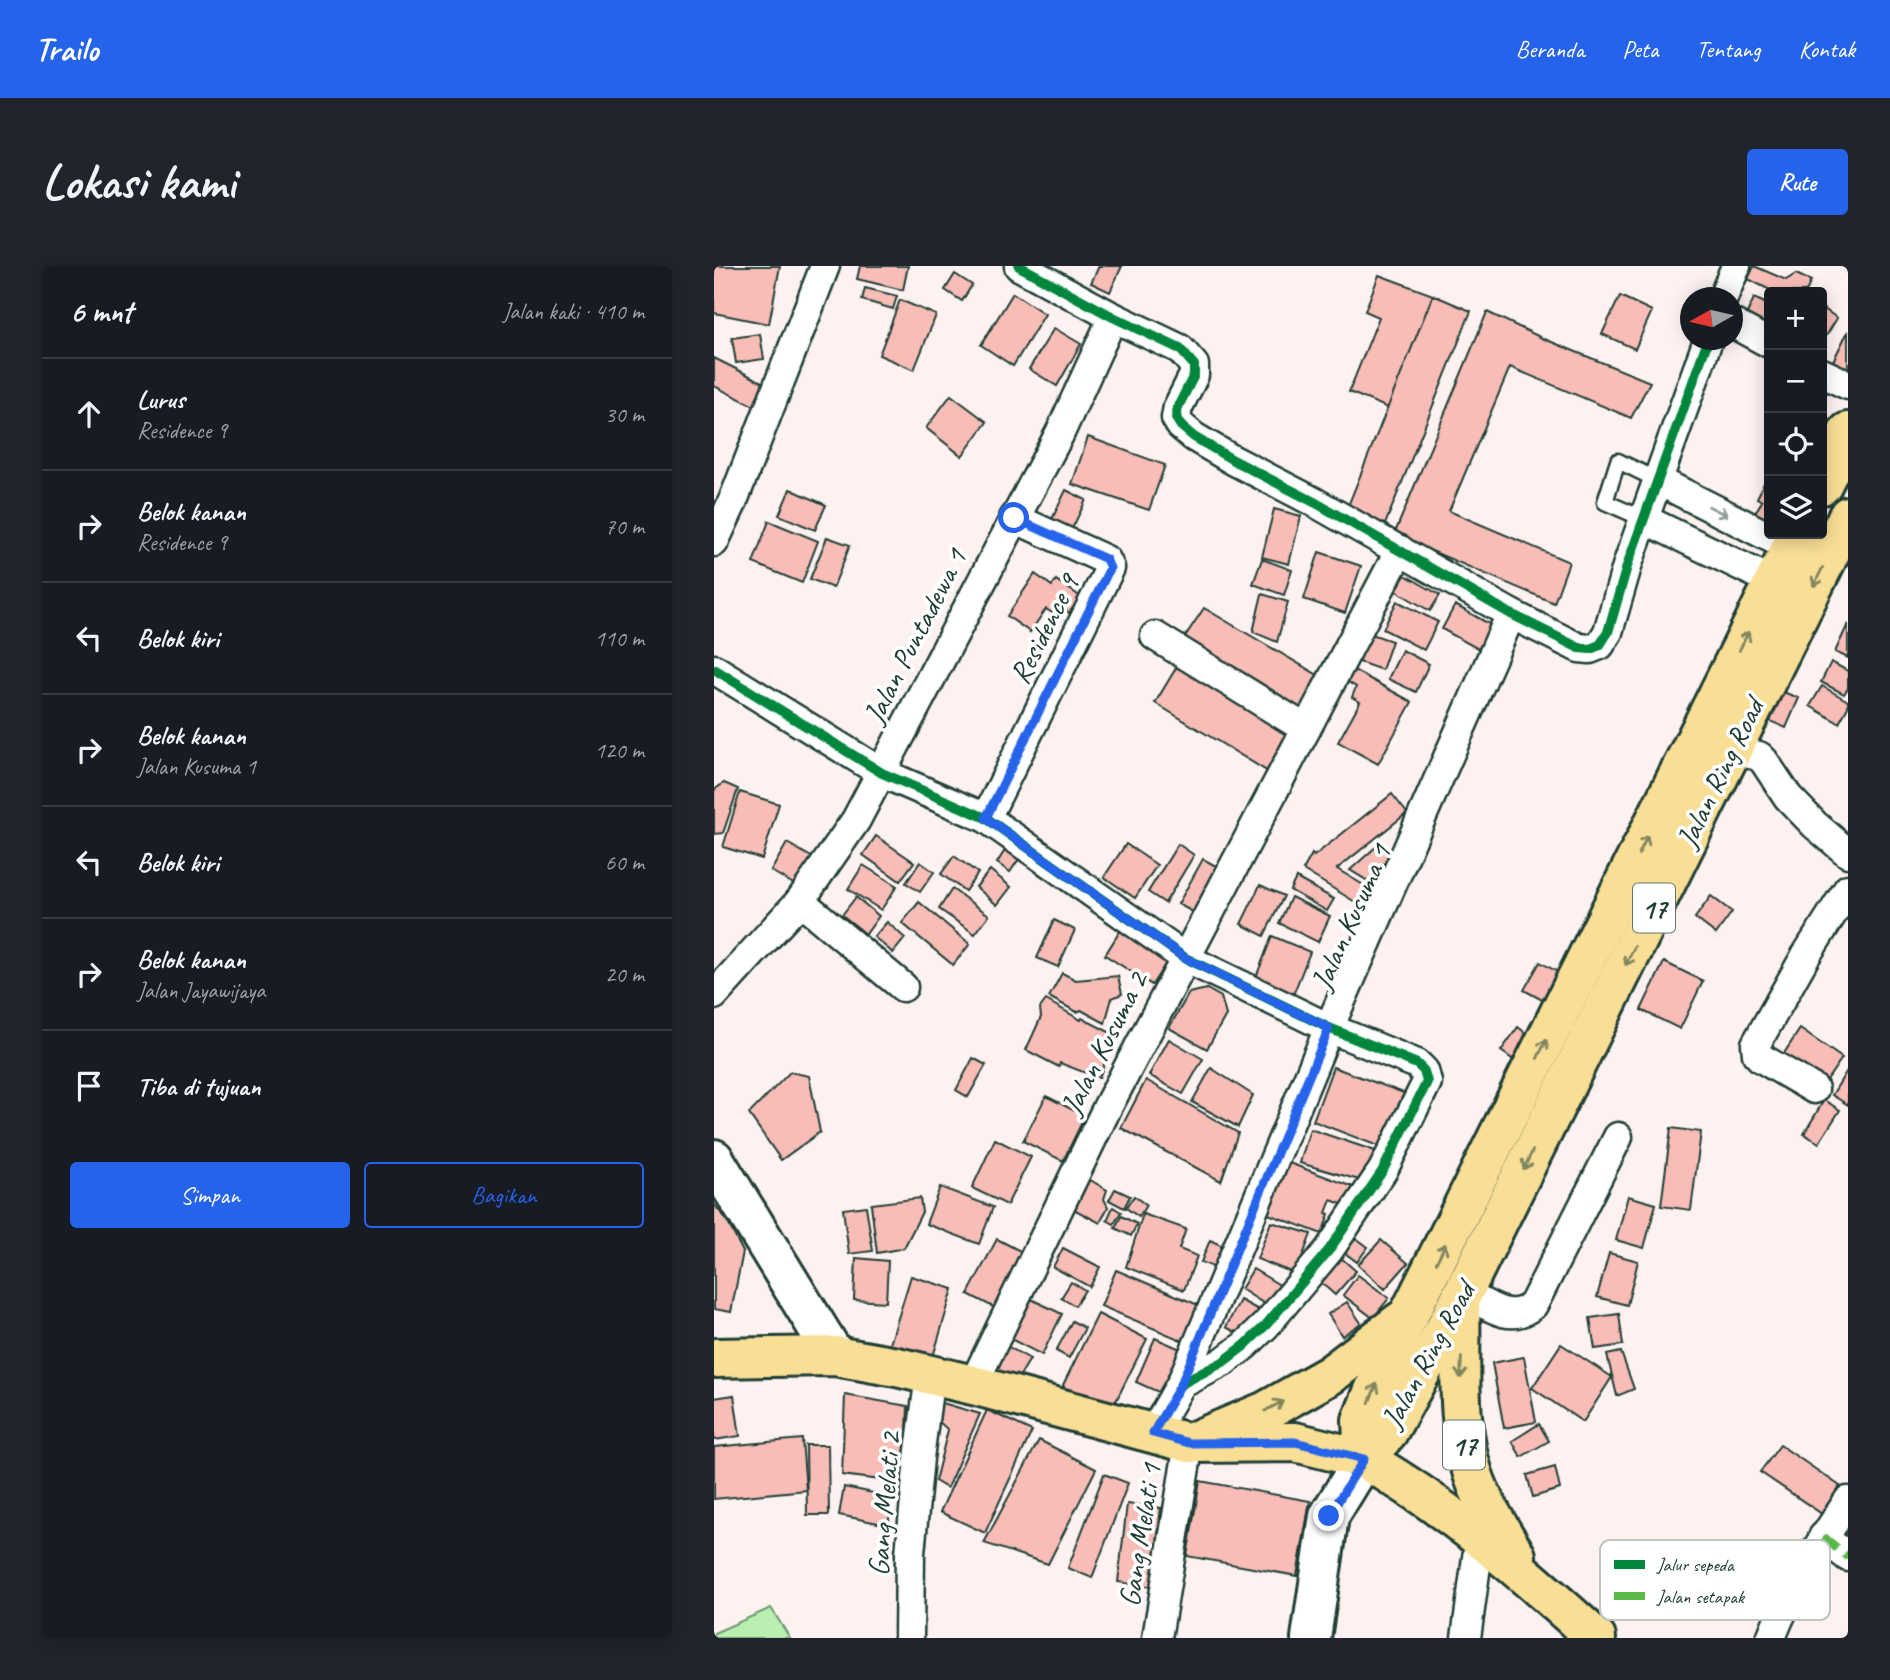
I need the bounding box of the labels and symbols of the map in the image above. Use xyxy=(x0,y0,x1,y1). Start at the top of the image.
north arrow xyxy=(1680,287,1743,350)
route start xyxy=(998,502,1029,533)
one-way arrow xyxy=(1707,504,1728,518)
street label: Jalan Puntadewa 1 xyxy=(854,541,976,731)
street label: Residence 9 xyxy=(1000,566,1089,690)
one-way arrow xyxy=(1810,566,1824,587)
one-way arrow xyxy=(1738,631,1752,652)
street label: Jalan Ring Road xyxy=(1667,689,1774,855)
one-way arrow xyxy=(1637,835,1651,856)
street label: Jalan Kusuma 1 xyxy=(1301,837,1401,997)
road number: 17 xyxy=(1633,884,1675,932)
one-way arrow xyxy=(1622,945,1636,966)
street label: Jalan Kusuma 2 xyxy=(1051,963,1157,1123)
one-way arrow xyxy=(1536,1039,1549,1060)
one-way arrow xyxy=(1521,1149,1535,1170)
one-way arrow xyxy=(1434,1243,1448,1264)
street label: Jalan Ring Road xyxy=(1371,1272,1486,1436)
one-way arrow xyxy=(1455,1356,1468,1379)
one-way arrow xyxy=(1368,1382,1381,1404)
one-way arrow xyxy=(1263,1399,1284,1412)
road number: 17 xyxy=(1443,1420,1485,1470)
street label: Gang Melati 2 xyxy=(859,1428,909,1578)
street label: Gang Melati 1 xyxy=(1110,1459,1170,1609)
route end xyxy=(1313,1500,1344,1531)
legend xyxy=(1600,1540,1830,1620)
text: Jalur sepeda xyxy=(1656,1553,1735,1577)
text: Jalan setapak xyxy=(1656,1585,1746,1609)

